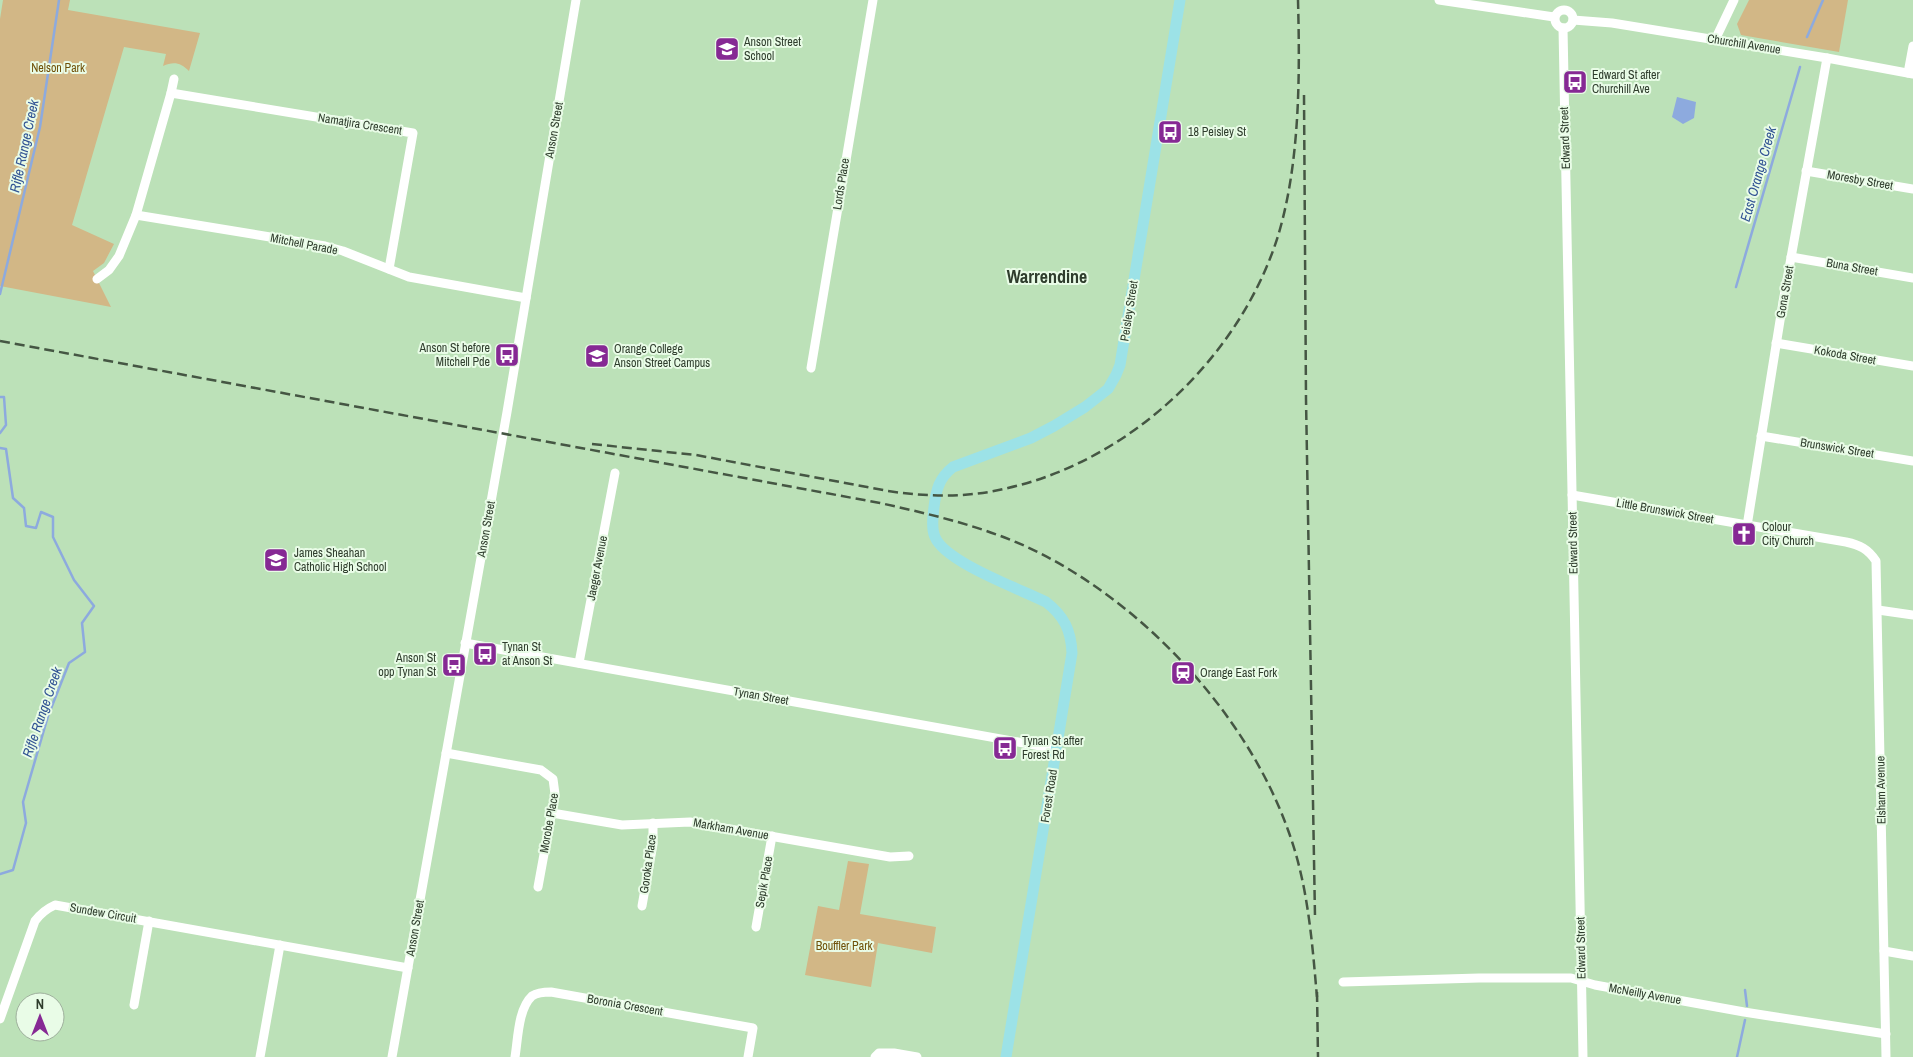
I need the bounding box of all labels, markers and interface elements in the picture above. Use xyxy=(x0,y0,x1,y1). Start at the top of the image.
street label: Churchill Avenue xyxy=(1706,30,1782,58)
place label: Anson Street School xyxy=(743,34,801,64)
school or university icon: Anson Street School xyxy=(714,36,740,62)
park label: Nelson Park xyxy=(31,60,85,76)
place label: Edward St after Churchill Ave xyxy=(1592,67,1661,97)
bus stop icon: Edward St after Churchill Ave xyxy=(1562,69,1588,95)
water label: Rifle Range Creek xyxy=(5,97,43,194)
street label: Anson Street xyxy=(541,100,567,160)
street label: Edward Street xyxy=(1556,106,1574,169)
street label: Namatjira Crescent xyxy=(317,109,403,139)
bus stop icon: 18 Peisley St xyxy=(1157,119,1183,145)
water label: East Orange Creek xyxy=(1736,123,1781,224)
place label: 18 Peisley St xyxy=(1188,124,1246,140)
street label: Lords Place xyxy=(829,157,853,211)
street label: Moresby Street xyxy=(1826,166,1894,194)
street label: Mitchell Parade xyxy=(269,230,339,258)
street label: Buna Street xyxy=(1825,255,1879,279)
district label: Warrendine xyxy=(1007,264,1087,289)
street label: Gona Street xyxy=(1773,264,1798,320)
street label: Peisley Street xyxy=(1116,279,1142,343)
place label: Anson St before Mitchell Pde xyxy=(418,340,490,370)
place label: Orange College Anson Street Campus xyxy=(613,341,710,371)
bus stop icon: Anson St before Mitchell Pde xyxy=(494,342,520,368)
street label: Kokoda Street xyxy=(1813,342,1877,368)
school or university icon: Orange College Anson Street Campus xyxy=(584,343,610,369)
street label: Brunswick Street xyxy=(1799,434,1875,462)
street label: Little Brunswick Street xyxy=(1615,495,1715,527)
street label: Anson Street xyxy=(473,499,499,559)
street label: Edward Street xyxy=(1564,511,1582,574)
place label: Colour City Church xyxy=(1762,519,1814,549)
church icon: Colour City Church xyxy=(1731,521,1757,547)
street label: Jaeger Avenue xyxy=(583,534,611,602)
place label: James Sheahan Catholic High School xyxy=(294,545,386,575)
school or university icon: James Sheahan Catholic High School xyxy=(263,547,289,573)
place label: Tynan St at Anson St xyxy=(502,639,553,669)
bus stop icon: Tynan St at Anson St xyxy=(472,641,498,667)
place label: Anson St opp Tynan St xyxy=(378,650,436,680)
bus stop icon: Anson St opp Tynan St xyxy=(441,652,467,678)
station icon: Orange East Fork xyxy=(1170,660,1196,686)
water label: Rifle Range Creek xyxy=(18,663,66,760)
place label: Orange East Fork xyxy=(1200,665,1277,681)
street label: Tynan Street xyxy=(732,683,790,709)
place label: Tynan St after Forest Rd xyxy=(1022,733,1084,763)
bus stop icon: Tynan St after Forest Rd xyxy=(992,735,1018,761)
street label: Elsham Avenue xyxy=(1872,756,1890,824)
street label: Forest Road xyxy=(1037,768,1061,824)
street label: Morobe Place xyxy=(536,792,562,854)
street label: Markham Avenue xyxy=(692,814,770,844)
street label: Goroka Place xyxy=(636,833,660,895)
street label: Sepik Place xyxy=(752,855,776,909)
street label: Anson Street xyxy=(402,898,428,958)
street label: Sundew Circuit xyxy=(68,899,138,927)
street label: Edward Street xyxy=(1572,916,1590,979)
park label: Bouffler Park xyxy=(816,938,872,954)
street label: McNeilly Avenue xyxy=(1608,980,1682,1008)
street label: Boronia Crescent xyxy=(586,990,664,1020)
north arrow xyxy=(15,992,65,1042)
text: N xyxy=(36,995,44,1013)

